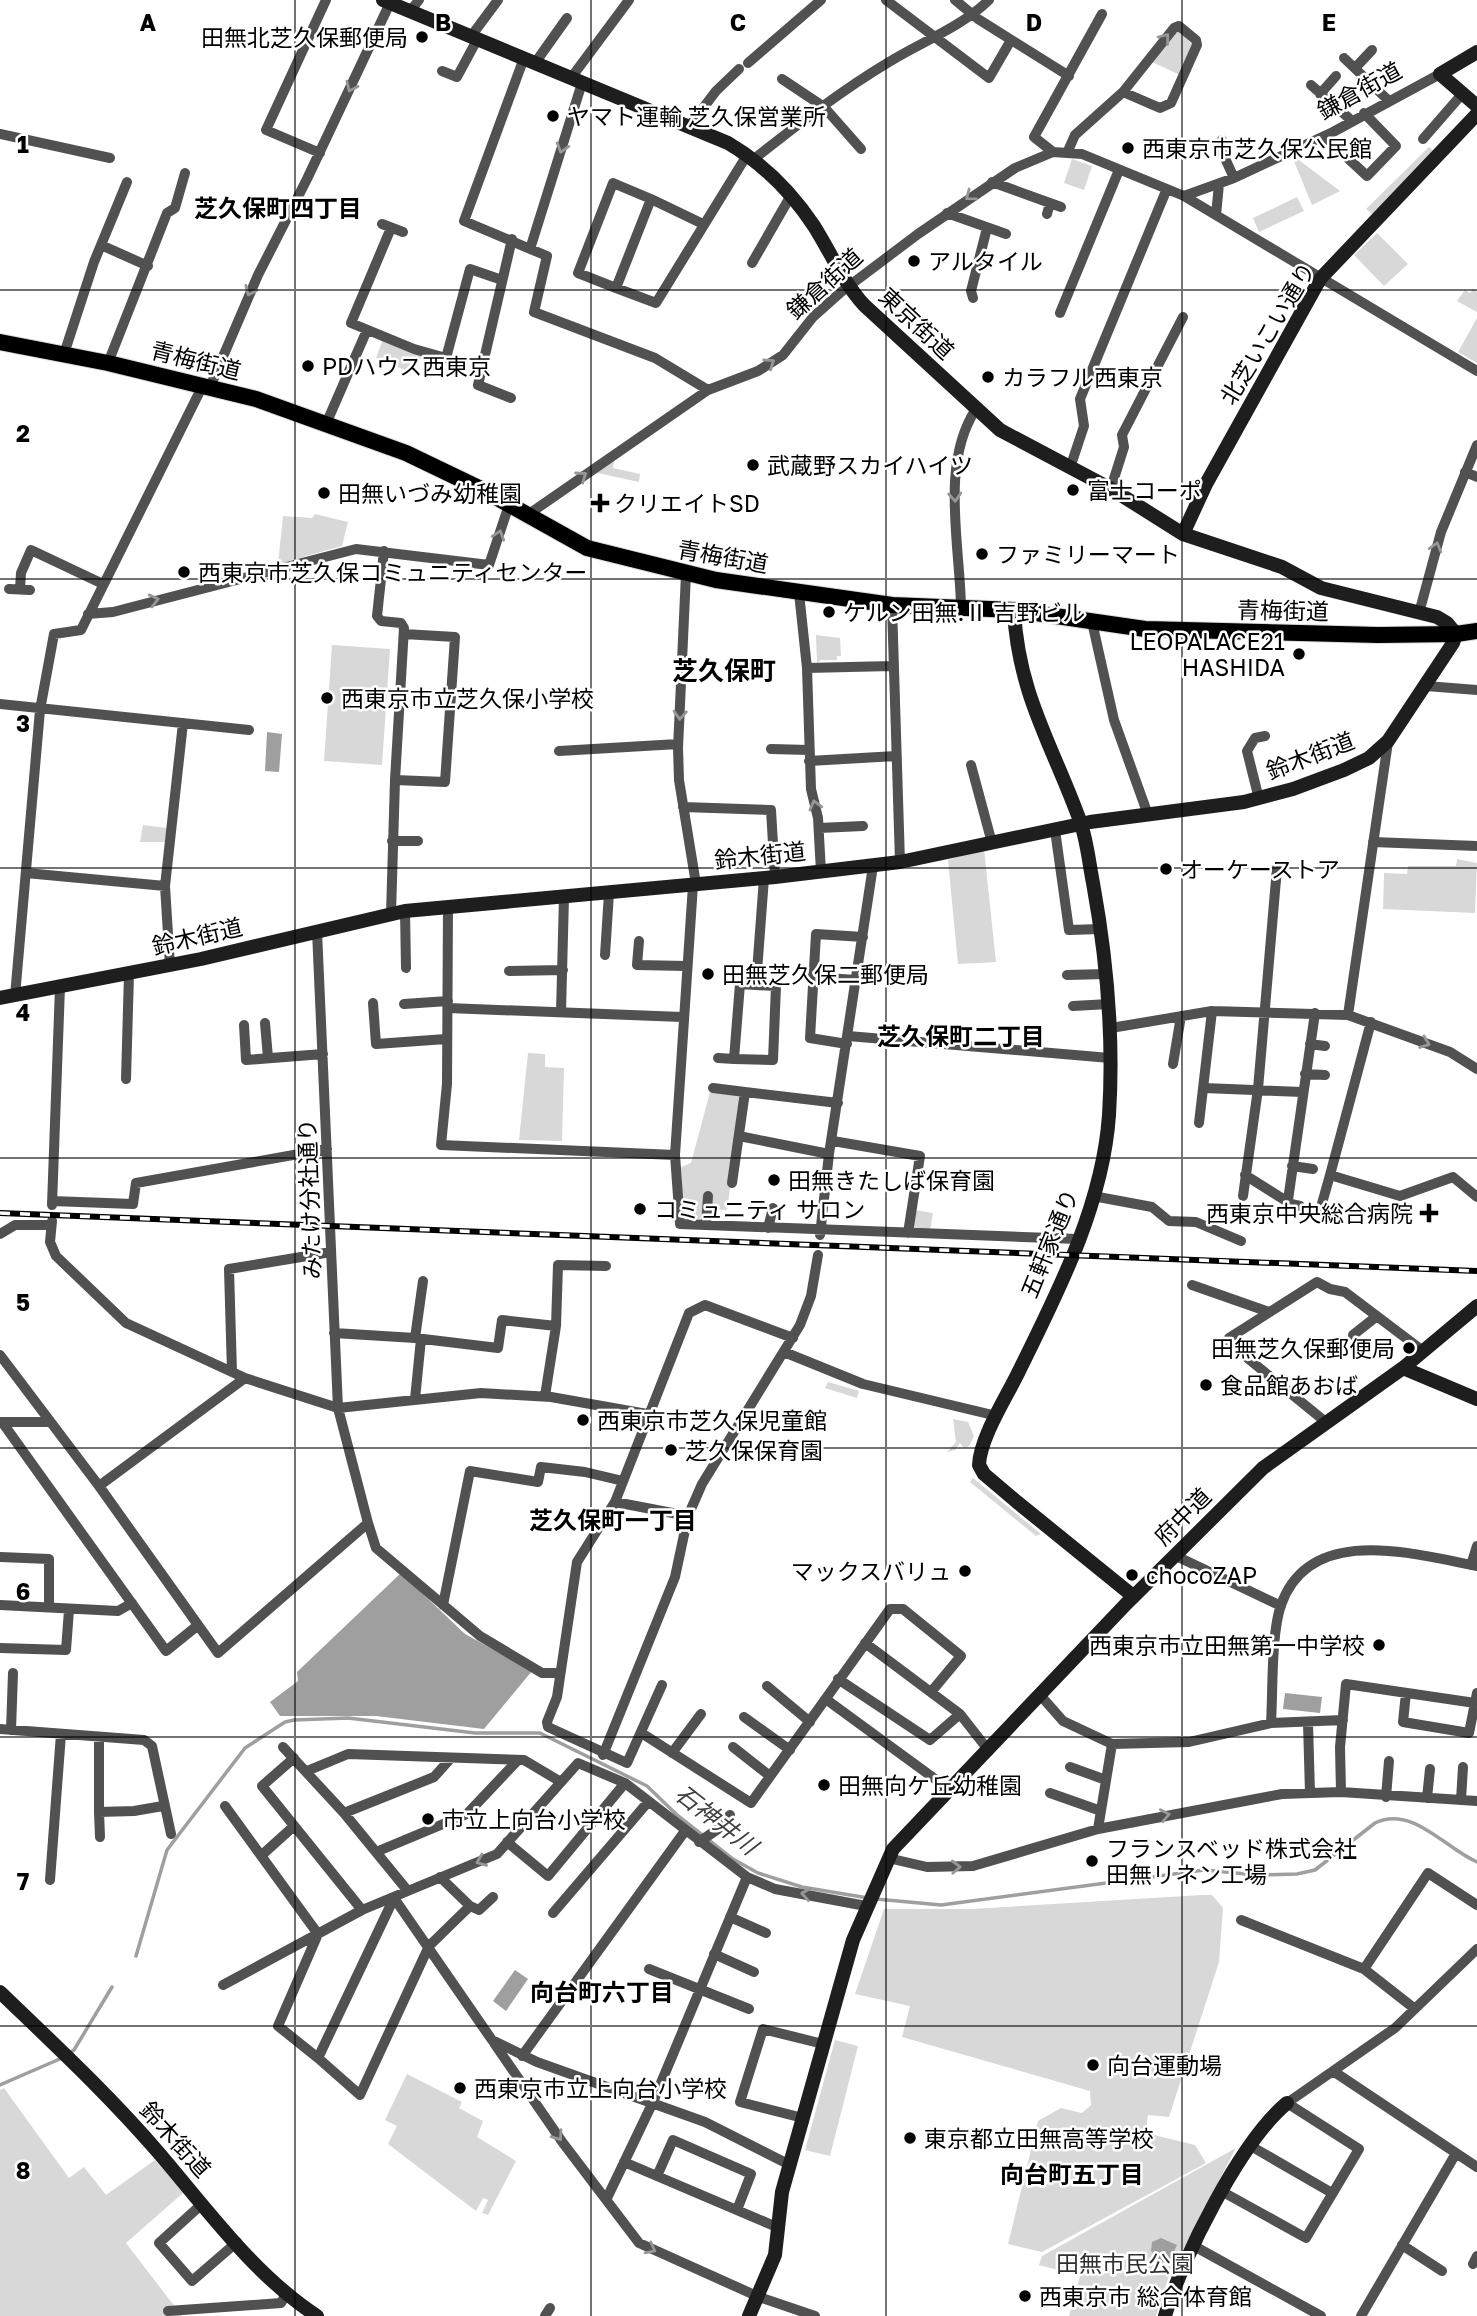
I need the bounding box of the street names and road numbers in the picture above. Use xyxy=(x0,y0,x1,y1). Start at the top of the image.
street label: 鎌倉街道 xyxy=(1312,55,1406,125)
street label: 鎌倉街道 xyxy=(780,242,868,324)
street label: 北芝いこい通り xyxy=(1214,257,1320,409)
street label: 東京街道 xyxy=(874,281,960,365)
street label: 青梅街道 xyxy=(148,335,244,385)
street label: 青梅街道 xyxy=(675,534,771,578)
street label: 青梅街道 xyxy=(1237,595,1329,625)
street label: 鈴木街道 xyxy=(1262,725,1358,785)
street label: 鈴木街道 xyxy=(713,836,807,874)
street label: 鈴木街道 xyxy=(149,912,245,960)
street label: みたけ分社通り xyxy=(292,1118,326,1280)
street label: 五軒家通り xyxy=(1014,1184,1084,1302)
street label: 府中道 xyxy=(1148,1482,1216,1550)
street label: 鈴木街道 xyxy=(135,2095,217,2183)

